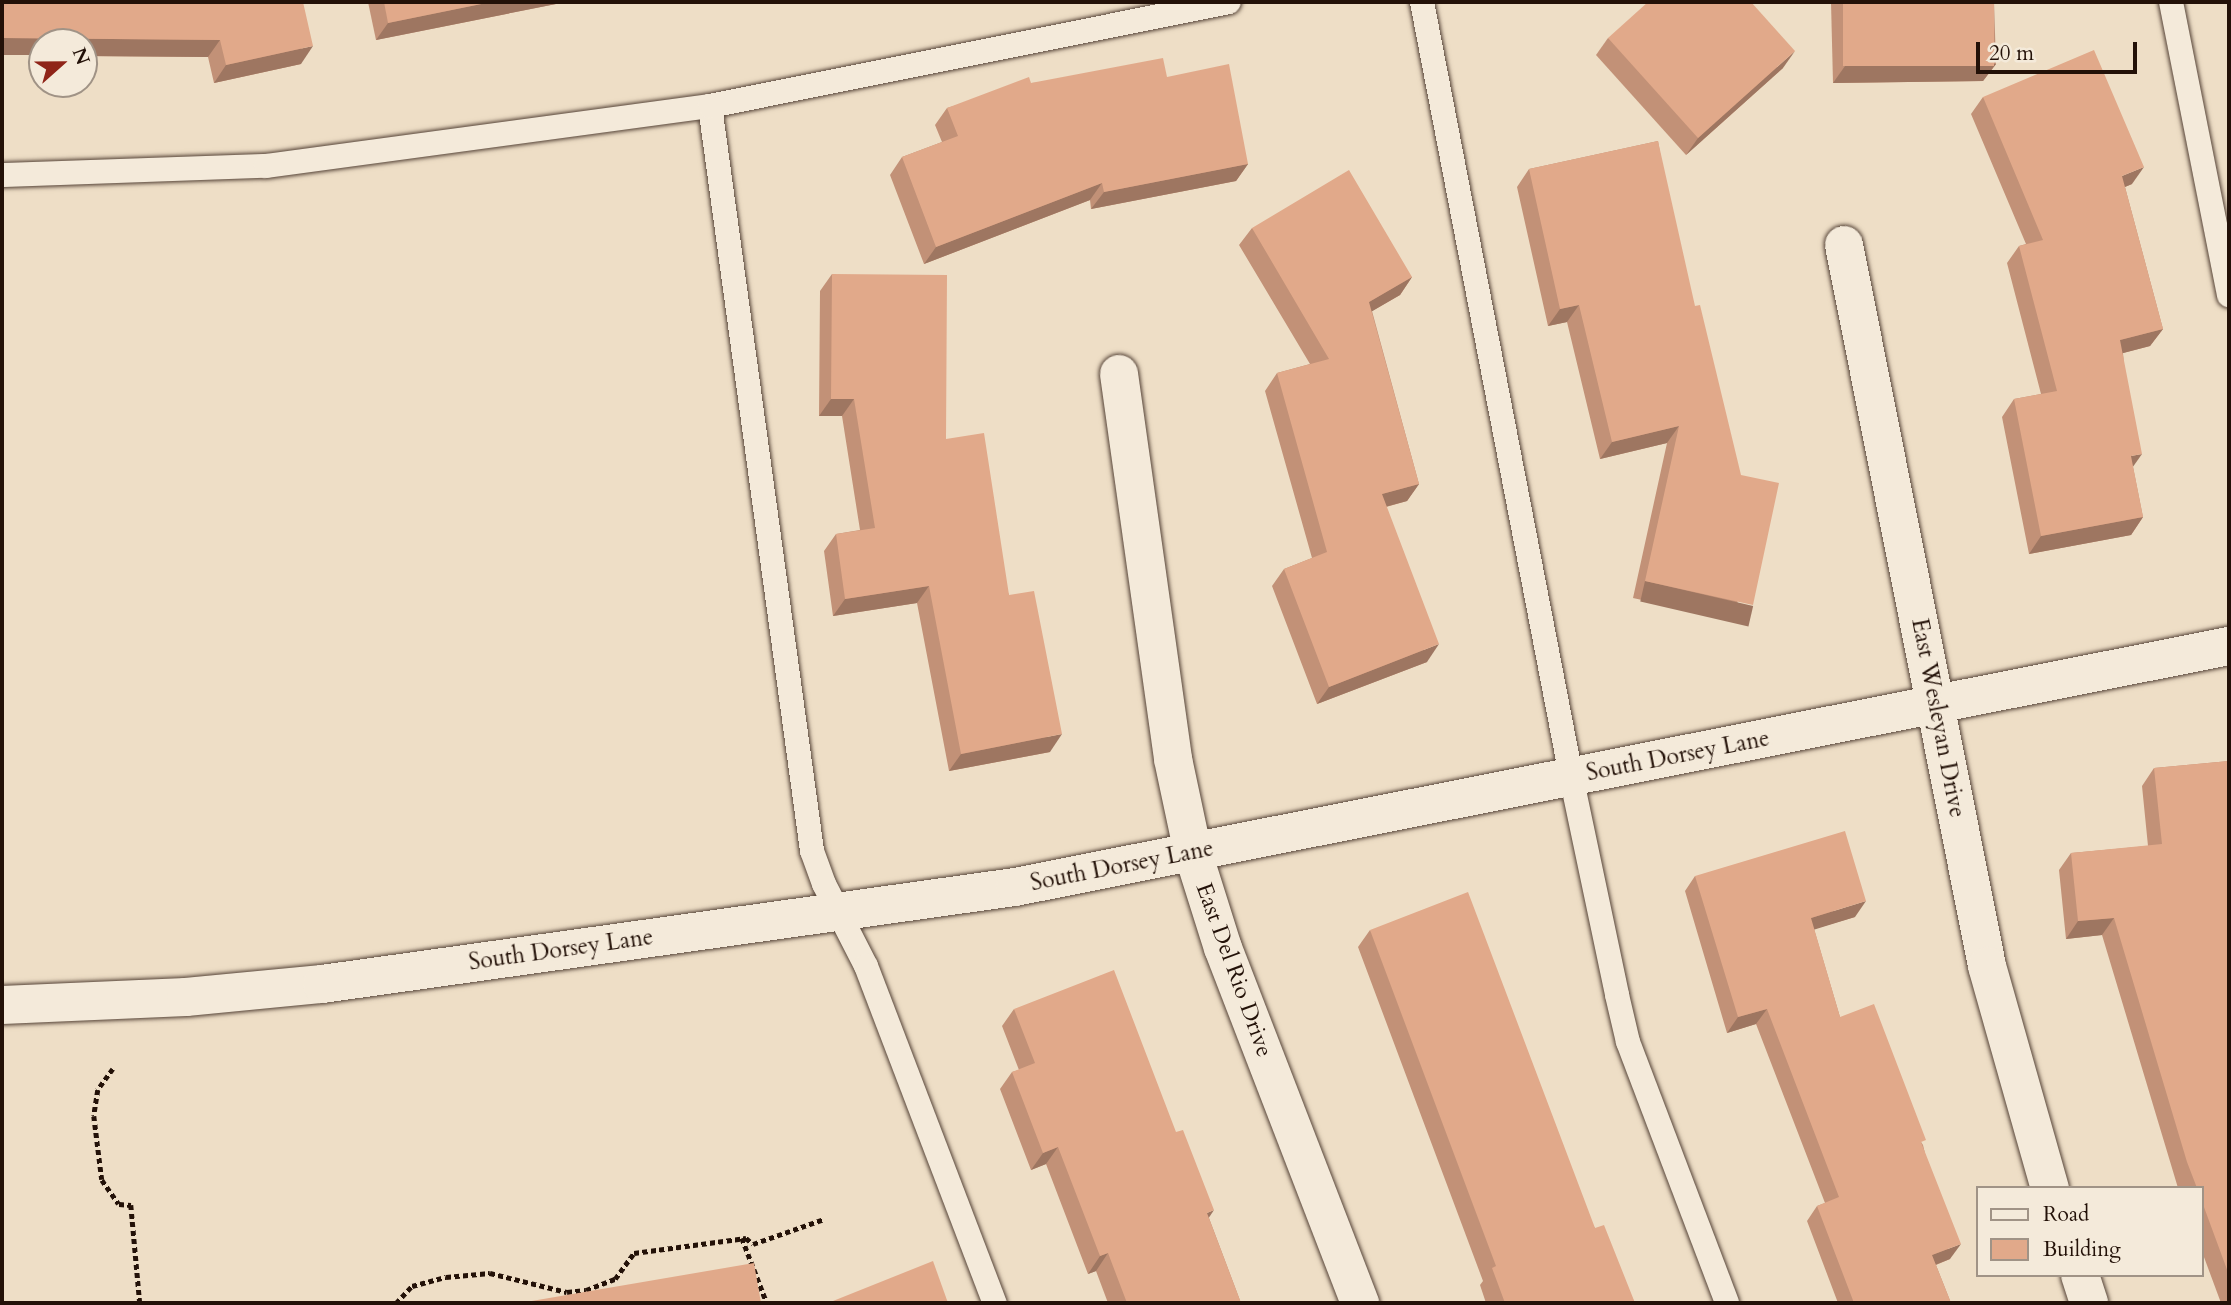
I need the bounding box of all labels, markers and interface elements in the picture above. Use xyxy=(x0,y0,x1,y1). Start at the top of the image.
north arrow xyxy=(28,28,98,98)
scale bar xyxy=(1979,28,2140,72)
text: 20 m xyxy=(1989,39,2034,68)
text: N xyxy=(66,44,96,69)
street label: East Wesleyan Drive xyxy=(1905,616,1971,820)
street label: South Dorsey Lane xyxy=(1584,725,1772,787)
street label: South Dorsey Lane xyxy=(1028,835,1216,897)
street label: East Del Rio Drive xyxy=(1190,879,1278,1061)
street label: South Dorsey Lane xyxy=(467,923,655,977)
legend xyxy=(1976,1186,2203,1277)
text: Road xyxy=(2043,1200,2089,1229)
text: Building xyxy=(2043,1235,2121,1264)

